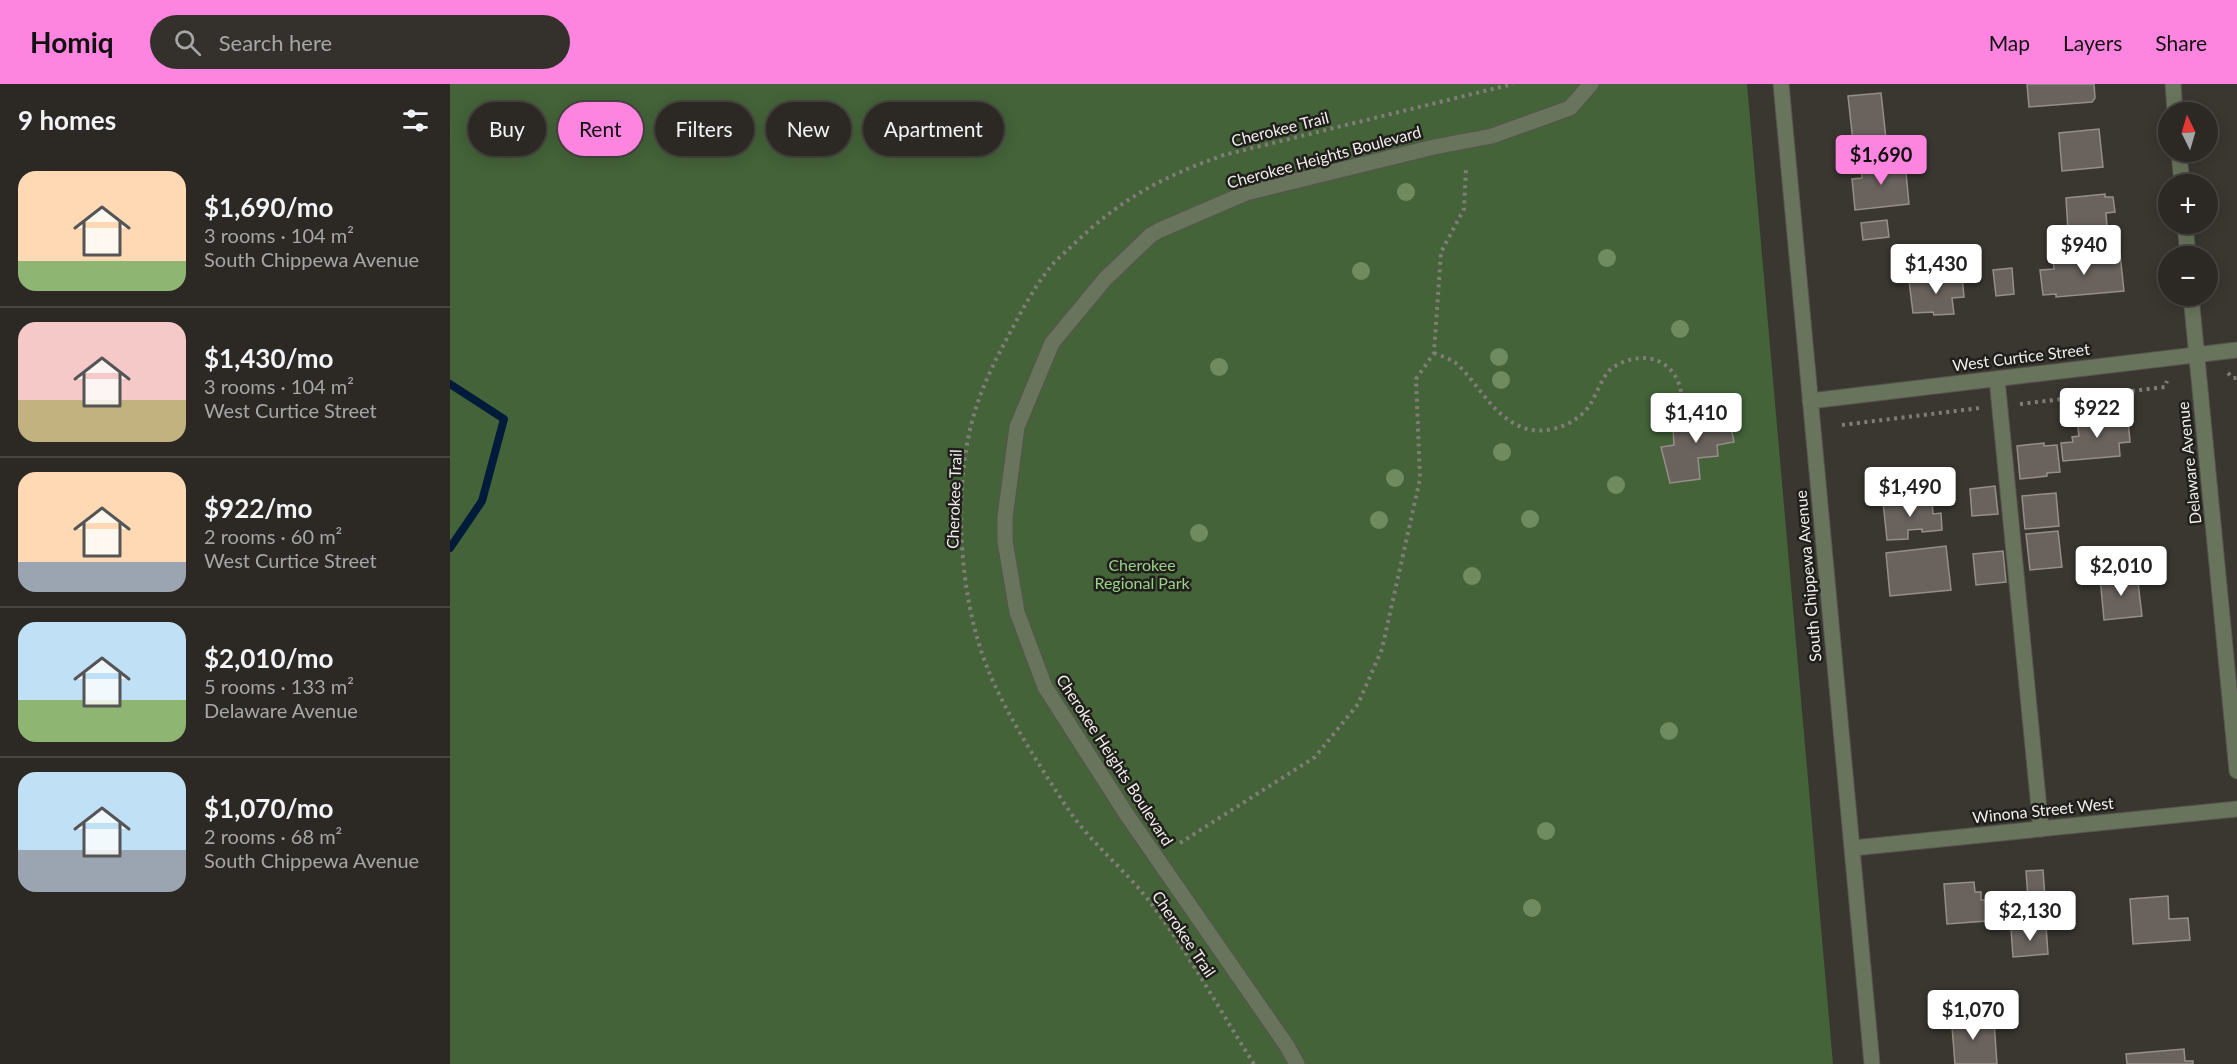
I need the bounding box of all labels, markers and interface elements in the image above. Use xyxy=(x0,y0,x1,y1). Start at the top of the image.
search box xyxy=(150,15,570,69)
text: Homiq xyxy=(30,25,114,59)
icon: search xyxy=(171,26,204,59)
text: Search here xyxy=(219,29,332,56)
text: Map xyxy=(1989,30,2030,55)
text: Layers xyxy=(2063,30,2122,55)
text: Share xyxy=(2155,30,2207,55)
chip: Buy xyxy=(468,102,546,156)
chip: Rent xyxy=(558,102,643,156)
chip: Filters xyxy=(655,102,754,156)
chip: New xyxy=(766,102,851,156)
chip: Apartment xyxy=(863,102,1004,156)
north arrow xyxy=(2158,102,2218,162)
map controls xyxy=(2158,102,2218,306)
text: 9 homes xyxy=(18,104,116,136)
icon: filters xyxy=(399,104,432,137)
street label: Cherokee Trail xyxy=(1229,107,1331,150)
street label: Cherokee Heights Boulevard xyxy=(1225,121,1423,192)
pin: $1,690 xyxy=(1832,135,1930,186)
text: $1,690 xyxy=(1850,142,1912,166)
button: + xyxy=(2158,174,2218,234)
text: $1,690/mo xyxy=(204,191,334,223)
icon: home xyxy=(66,195,138,267)
text: 3 rooms · 104 m² xyxy=(204,223,354,247)
pin: $940 xyxy=(2048,225,2120,276)
text: $940 xyxy=(2061,232,2107,256)
pin: $1,430 xyxy=(1887,244,1985,295)
button: − xyxy=(2158,246,2218,306)
text: South Chippewa Avenue xyxy=(204,247,419,271)
text: $1,430 xyxy=(1905,251,1967,275)
street label: West Curtice Street xyxy=(1951,339,2091,374)
text: $1,430/mo xyxy=(204,342,334,374)
icon: home xyxy=(66,346,138,418)
text: 3 rooms · 104 m² xyxy=(204,374,354,398)
pin: $922 xyxy=(2061,388,2133,439)
pin: $1,410 xyxy=(1647,393,1745,444)
text: $922 xyxy=(2074,395,2120,419)
text: West Curtice Street xyxy=(204,398,377,422)
text: $1,410 xyxy=(1665,400,1727,424)
street label: Delaware Avenue xyxy=(2173,401,2204,525)
street label: Cherokee Trail xyxy=(942,449,965,549)
pin: $1,490 xyxy=(1861,467,1959,518)
text: $1,490 xyxy=(1879,474,1941,498)
street label: South Chippewa Avenue xyxy=(1791,489,1824,663)
text: $922/mo xyxy=(204,492,312,524)
icon: home xyxy=(66,496,138,568)
text: 2 rooms · 60 m² xyxy=(204,524,342,548)
pin: $2,010 xyxy=(2072,546,2170,597)
text: West Curtice Street xyxy=(204,548,377,572)
text: $2,010 xyxy=(2090,553,2152,577)
park label: Cherokee Regional Park xyxy=(1094,555,1190,592)
text: $2,010/mo xyxy=(204,642,334,674)
icon: home xyxy=(66,646,138,718)
street label: Cherokee Heights Boulevard xyxy=(1053,671,1178,849)
text: 5 rooms · 133 m² xyxy=(204,674,354,698)
text: Delaware Avenue xyxy=(204,698,358,722)
text: $1,070/mo xyxy=(204,792,334,824)
street label: Winona Street West xyxy=(1971,793,2115,826)
icon: home xyxy=(66,796,138,868)
text: 2 rooms · 68 m² xyxy=(204,824,342,848)
text: South Chippewa Avenue xyxy=(204,848,419,872)
street label: Cherokee Trail xyxy=(1149,887,1220,980)
pin: $2,130 xyxy=(1981,891,2079,942)
text: $2,130 xyxy=(1999,898,2061,922)
pin: $1,070 xyxy=(1924,990,2022,1041)
text: $1,070 xyxy=(1942,997,2004,1021)

